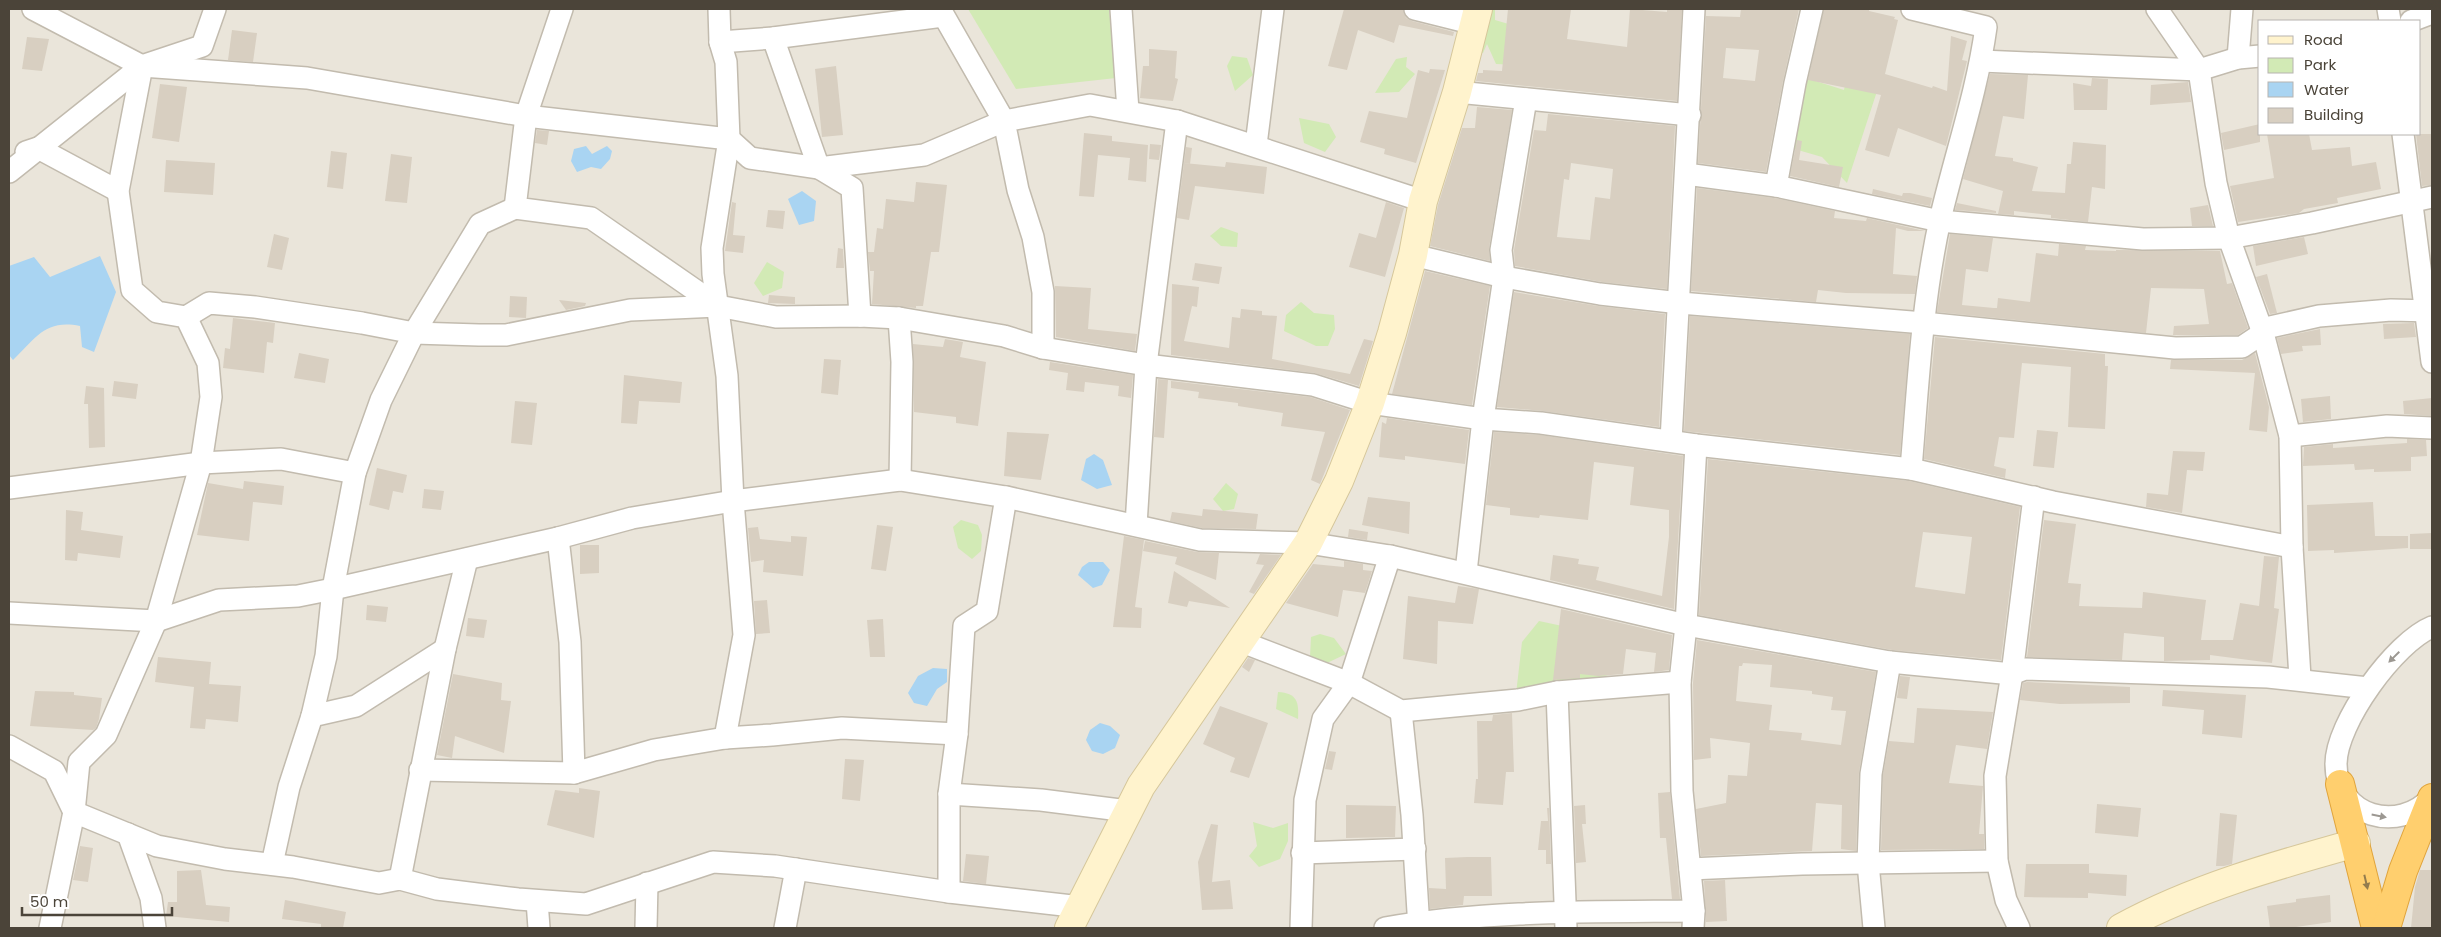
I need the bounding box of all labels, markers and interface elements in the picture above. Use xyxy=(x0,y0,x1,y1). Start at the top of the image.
legend xyxy=(2258,20,2421,135)
text: Road xyxy=(2304,29,2343,50)
text: Park xyxy=(2304,54,2336,75)
text: Water xyxy=(2304,79,2350,100)
text: Building xyxy=(2304,104,2364,125)
one-way arrow xyxy=(2388,651,2400,663)
one-way arrow xyxy=(2371,812,2386,820)
one-way arrow xyxy=(2362,874,2370,889)
scale bar xyxy=(22,884,172,916)
text: 50 m xyxy=(30,891,68,912)

